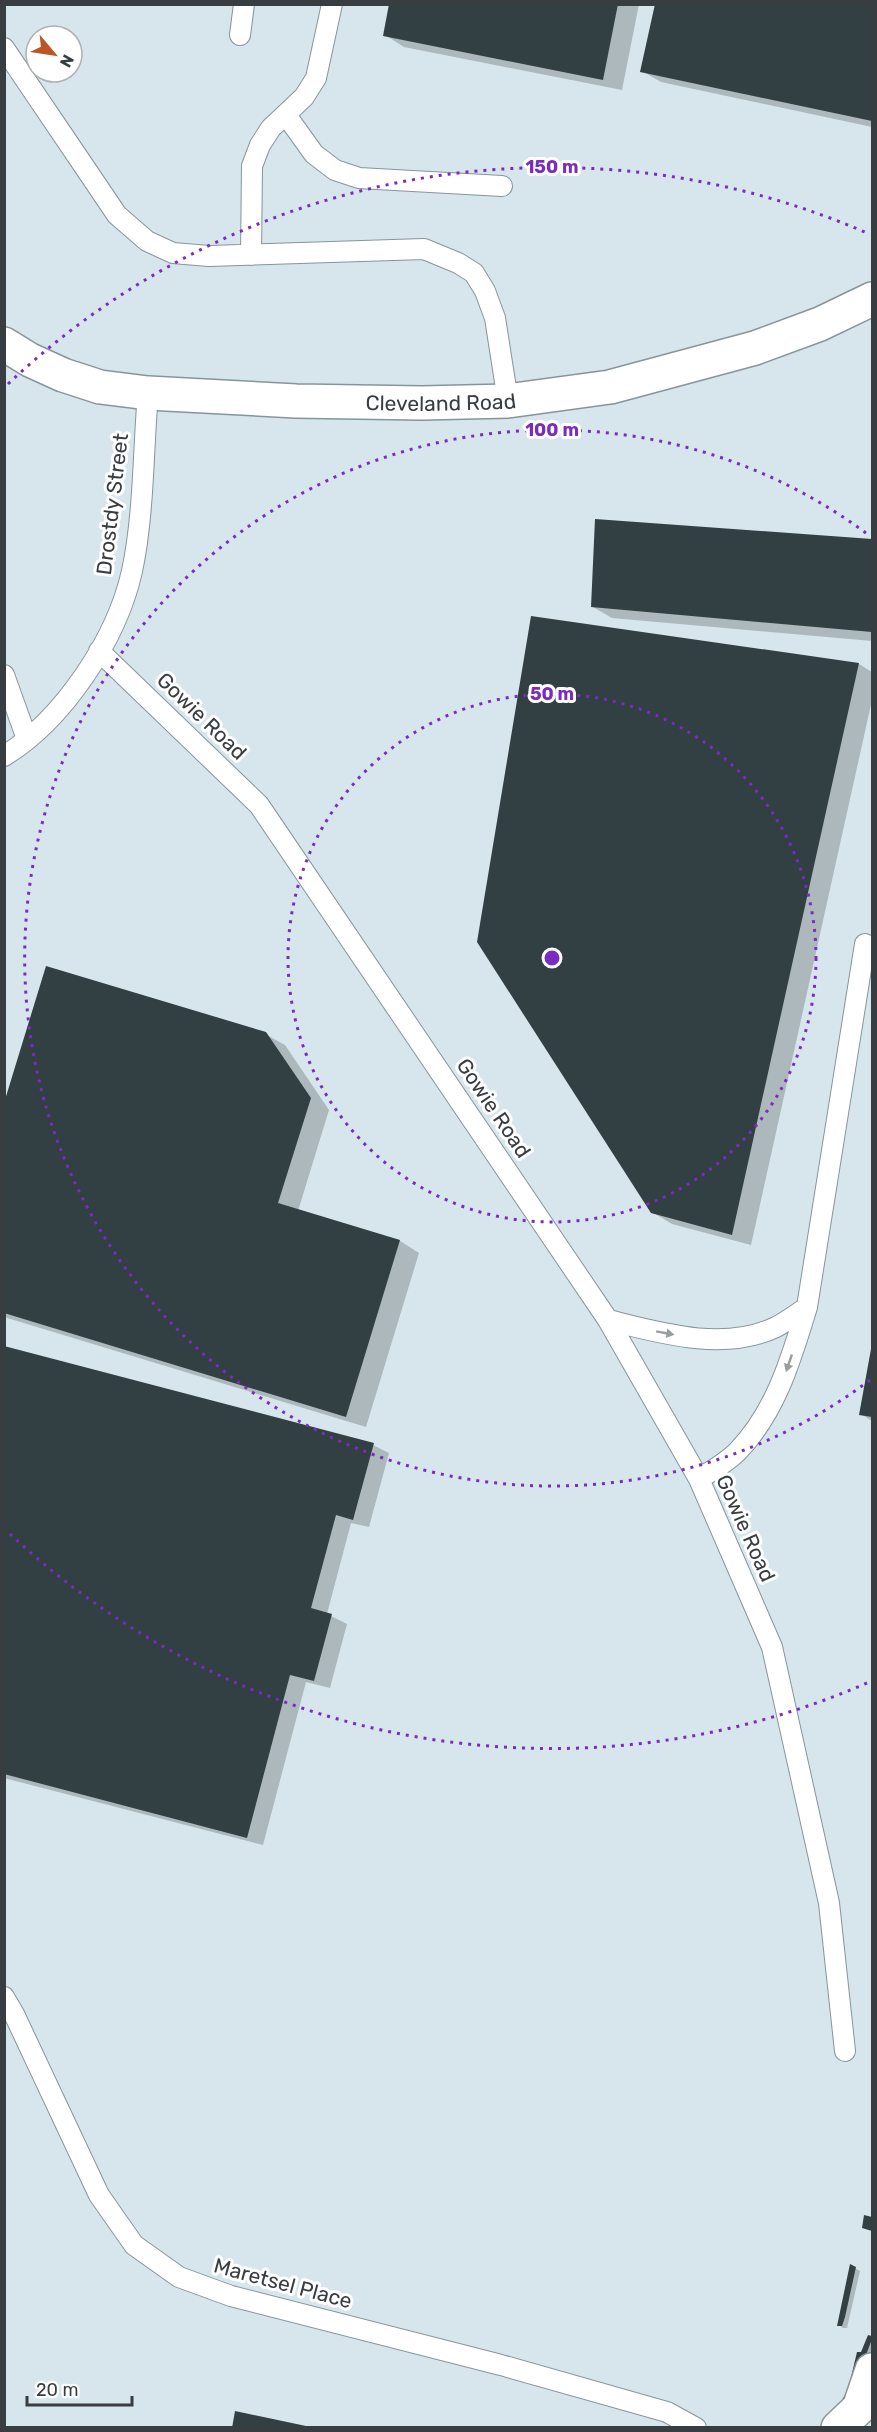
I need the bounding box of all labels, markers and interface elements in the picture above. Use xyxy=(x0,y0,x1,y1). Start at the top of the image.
north arrow xyxy=(24,24,84,84)
text: N xyxy=(56,51,78,71)
text: 150 m xyxy=(525,156,579,178)
street label: Cleveland Road xyxy=(365,388,518,416)
text: 100 m xyxy=(525,419,579,441)
street label: Drostdy Street xyxy=(91,432,133,576)
street label: Gowie Road xyxy=(152,667,252,765)
text: 50 m xyxy=(530,683,574,705)
centre of rings xyxy=(542,948,562,968)
street label: Gowie Road xyxy=(452,1053,536,1163)
one-way arrow xyxy=(656,1329,675,1338)
one-way arrow xyxy=(784,1354,794,1372)
street label: Gowie Road xyxy=(711,1471,781,1585)
street label: Maretsel Place xyxy=(211,2253,355,2313)
scale bar xyxy=(27,2369,132,2407)
text: 20 m xyxy=(36,2379,78,2401)

